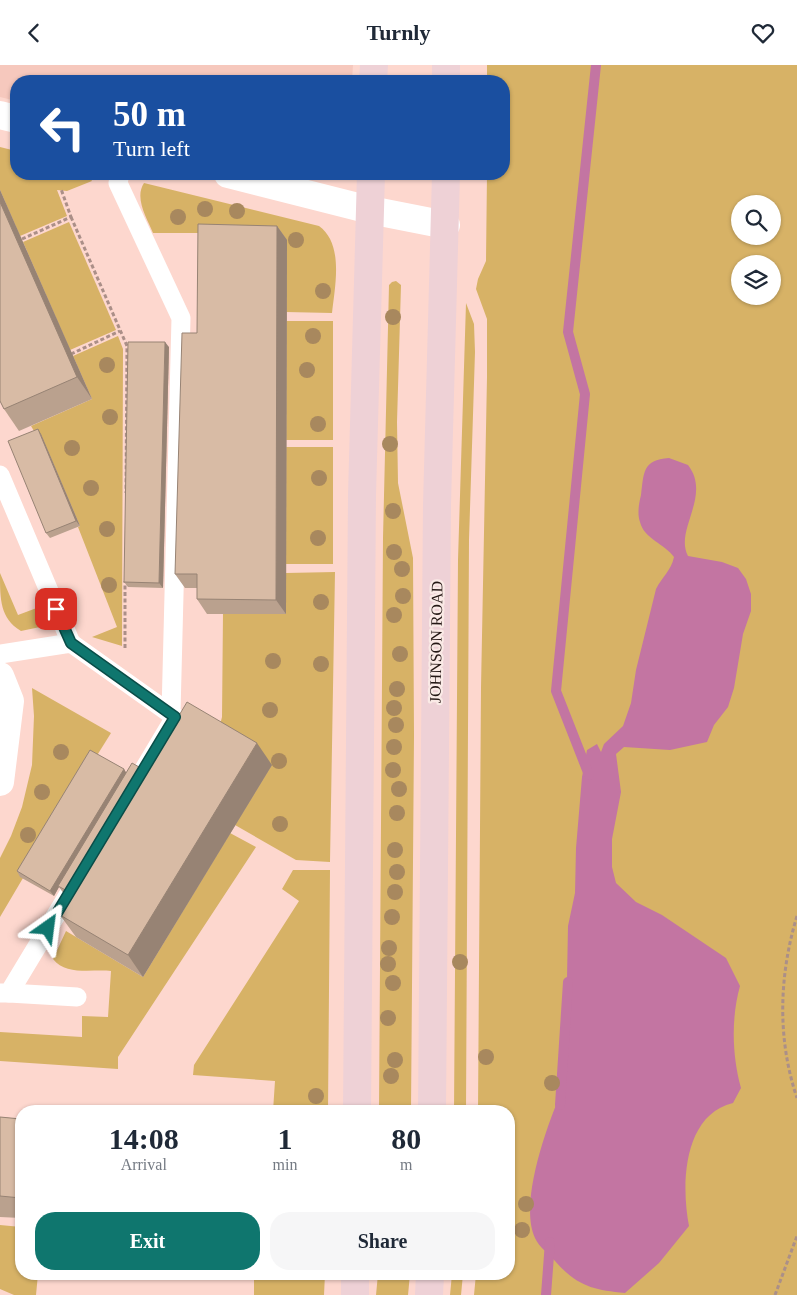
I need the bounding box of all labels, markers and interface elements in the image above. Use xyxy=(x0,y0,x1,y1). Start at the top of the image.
icon: back xyxy=(20,19,48,47)
icon: heart xyxy=(749,19,777,47)
text: Turnly xyxy=(366,20,431,45)
icon: left xyxy=(30,95,95,160)
text: 50 m xyxy=(113,95,186,134)
text: Turn left xyxy=(113,136,190,161)
map controls xyxy=(731,195,781,305)
button: search xyxy=(731,195,781,245)
button: layers xyxy=(731,255,781,305)
street label: JOHNSON ROAD xyxy=(426,581,446,703)
pin xyxy=(35,588,77,630)
icon: arrive xyxy=(42,595,70,623)
position arrow xyxy=(21,901,73,953)
text: 14:08 xyxy=(109,1122,179,1155)
text: 1 xyxy=(277,1122,292,1155)
text: 80 xyxy=(391,1122,421,1155)
text: Arrival xyxy=(121,1156,167,1173)
text: min xyxy=(273,1156,297,1173)
text: m xyxy=(400,1156,412,1173)
button: Exit xyxy=(35,1212,260,1270)
button: Share xyxy=(270,1212,495,1270)

